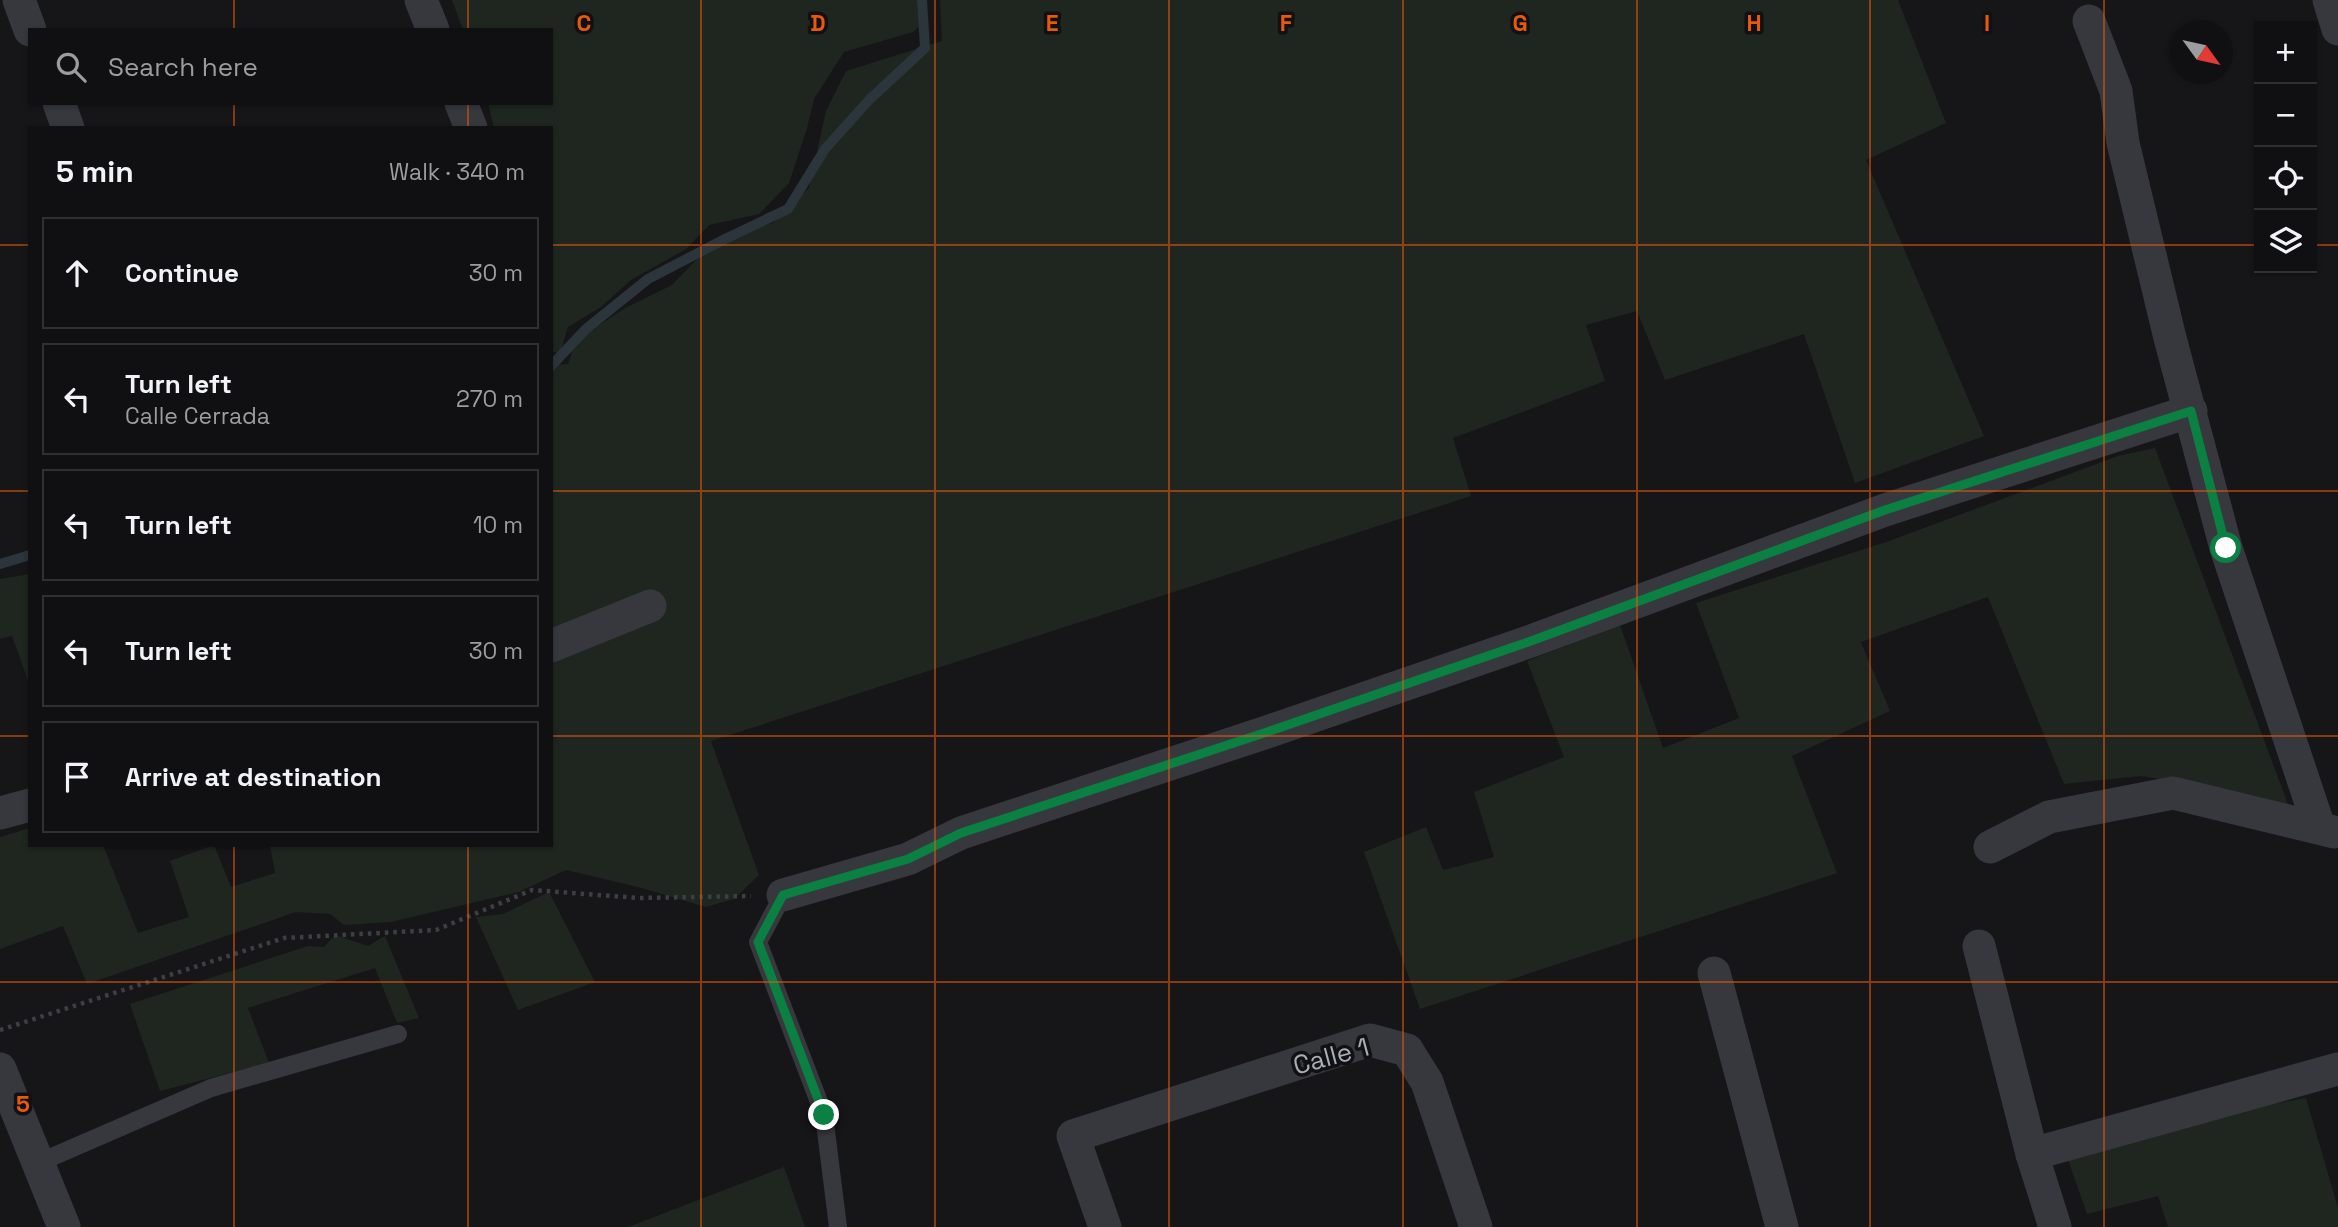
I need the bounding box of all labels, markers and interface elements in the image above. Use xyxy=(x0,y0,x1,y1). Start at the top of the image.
text: C xyxy=(577,8,591,38)
text: D xyxy=(810,8,826,38)
text: E xyxy=(1046,8,1058,38)
text: F xyxy=(1280,8,1292,38)
text: G xyxy=(1512,8,1528,38)
text: H xyxy=(1746,8,1762,38)
text: I xyxy=(1984,8,1990,38)
north arrow xyxy=(2170,21,2233,84)
map controls xyxy=(2254,21,2317,273)
button: + xyxy=(2254,21,2317,84)
search box xyxy=(28,28,553,105)
icon: search xyxy=(52,48,90,86)
text: Search here xyxy=(108,50,258,84)
button: − xyxy=(2254,84,2317,147)
button: locate xyxy=(2254,147,2317,210)
text: 5 min xyxy=(56,152,134,191)
text: Walk · 340 m xyxy=(389,157,525,187)
button: layers xyxy=(2254,210,2317,273)
icon: ahead xyxy=(58,254,96,292)
text: Continue xyxy=(125,256,239,290)
text: 30 m xyxy=(469,258,523,288)
text: Turn left xyxy=(125,367,232,401)
icon: left xyxy=(58,380,96,418)
text: 270 m xyxy=(456,384,523,414)
text: Calle Cerrada xyxy=(125,401,270,431)
icon: left xyxy=(58,506,96,544)
text: Turn left xyxy=(125,508,232,542)
text: 10 m xyxy=(473,510,523,540)
route start xyxy=(2210,532,2241,563)
icon: left xyxy=(58,632,96,670)
text: Turn left xyxy=(125,634,232,668)
text: 30 m xyxy=(469,636,523,666)
icon: arrive xyxy=(58,758,96,796)
text: Arrive at destination xyxy=(125,760,382,794)
street label: Calle 1 xyxy=(1289,1030,1373,1082)
text: 5 xyxy=(16,1089,30,1119)
route end xyxy=(808,1099,839,1130)

